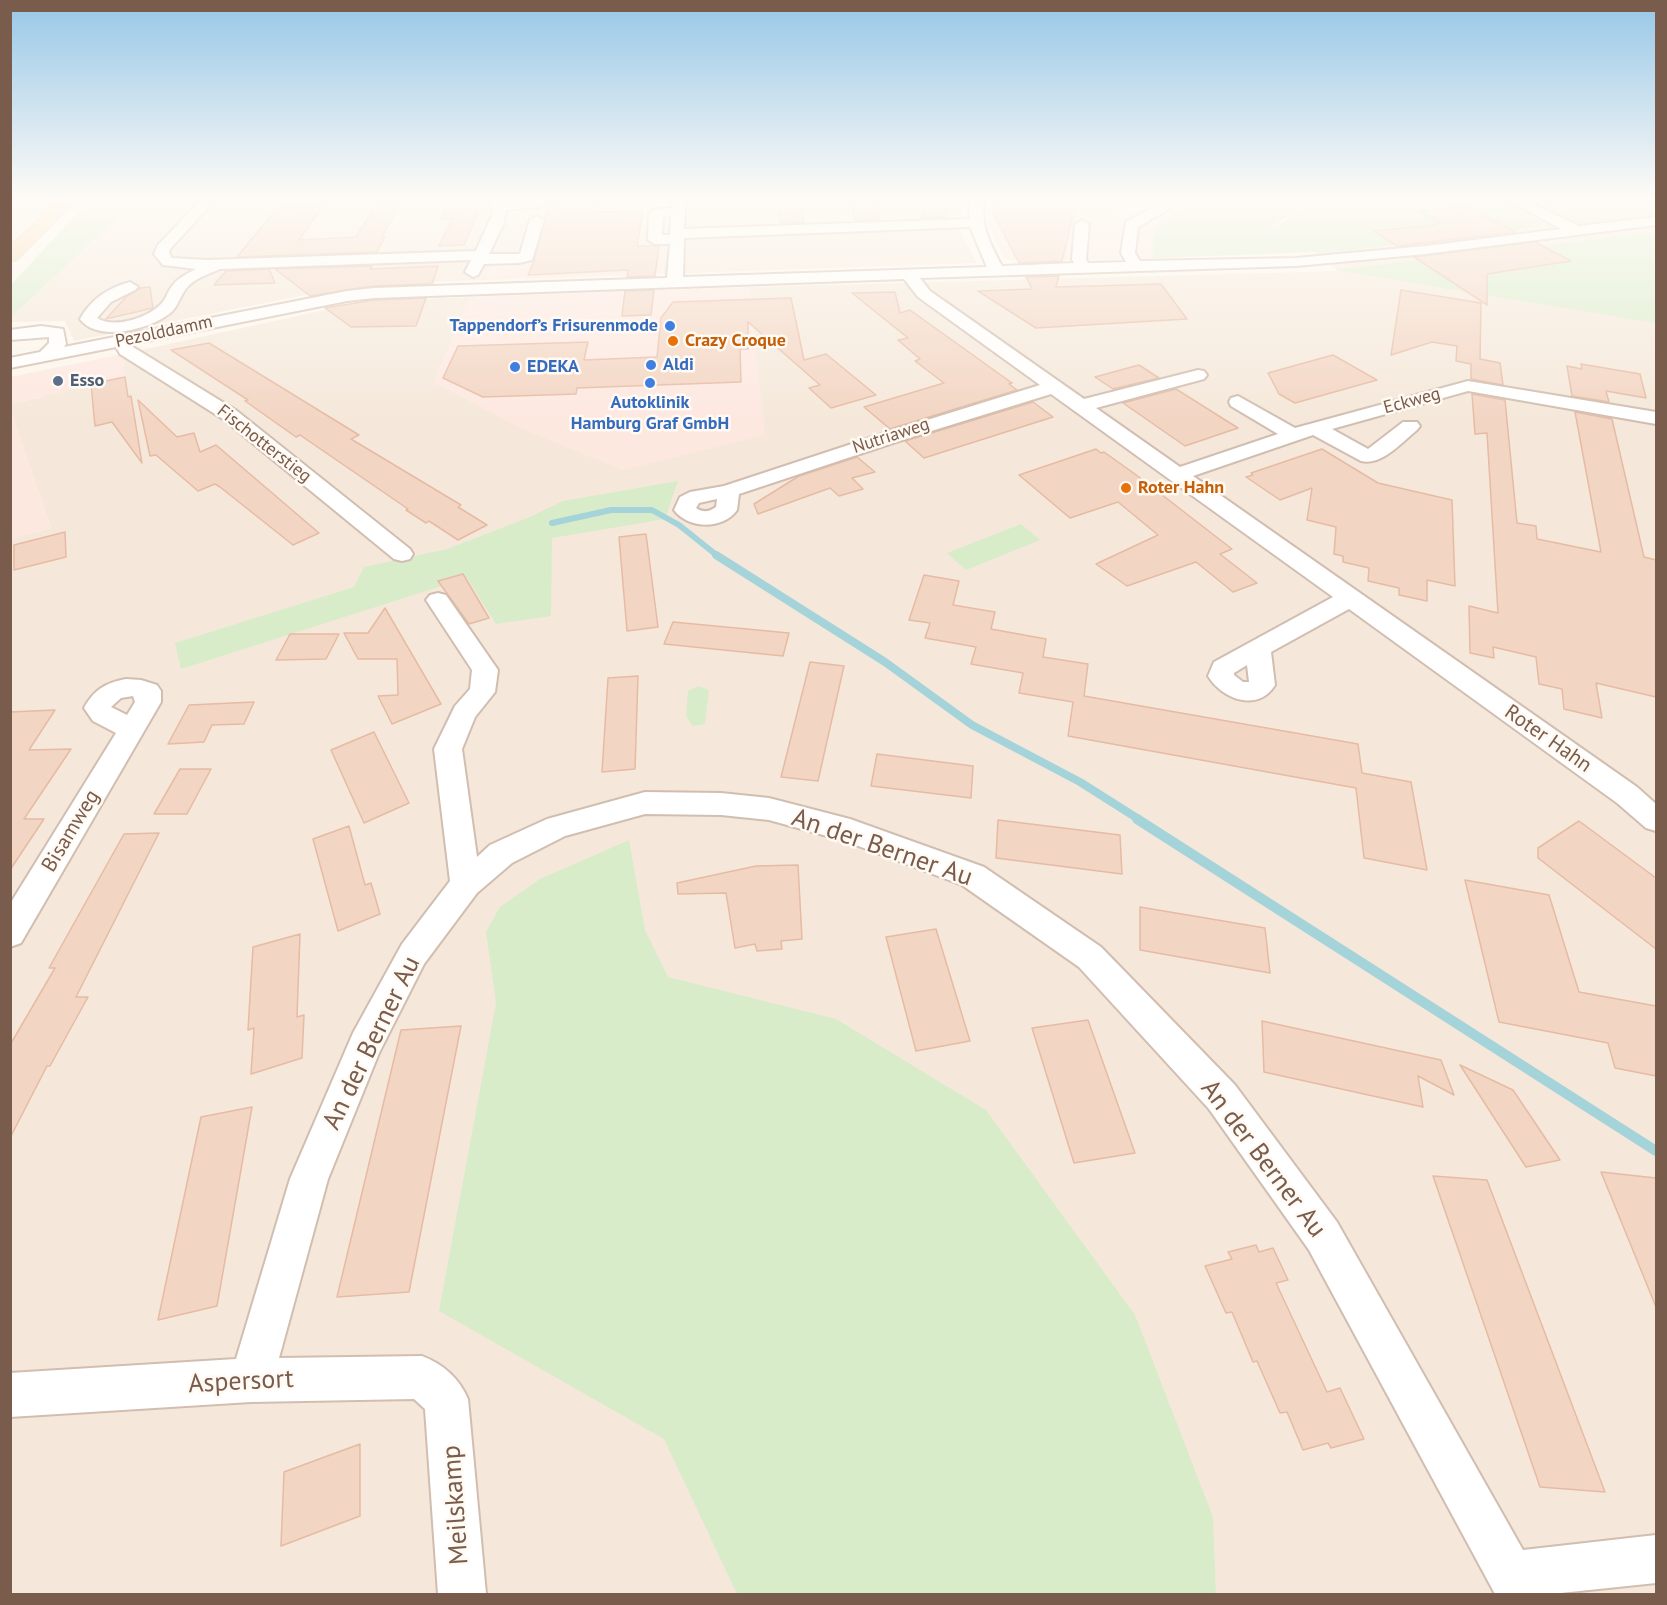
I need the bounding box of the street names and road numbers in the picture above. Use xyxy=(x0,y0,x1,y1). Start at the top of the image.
street label: Pezolddamm xyxy=(114,311,214,353)
street label: Eckweg xyxy=(1381,383,1443,419)
street label: Fischotterstieg xyxy=(213,400,315,488)
street label: Nutriaweg xyxy=(850,413,932,459)
street label: Roter Hahn xyxy=(1500,700,1596,778)
street label: Bisamweg xyxy=(37,785,105,877)
street label: An der Berner Au xyxy=(788,802,976,894)
street label: An der Berner Au xyxy=(317,951,427,1135)
street label: An der Berner Au xyxy=(1194,1074,1332,1244)
street label: Aspersort xyxy=(187,1364,295,1400)
street label: Meilskamp xyxy=(436,1444,476,1566)

